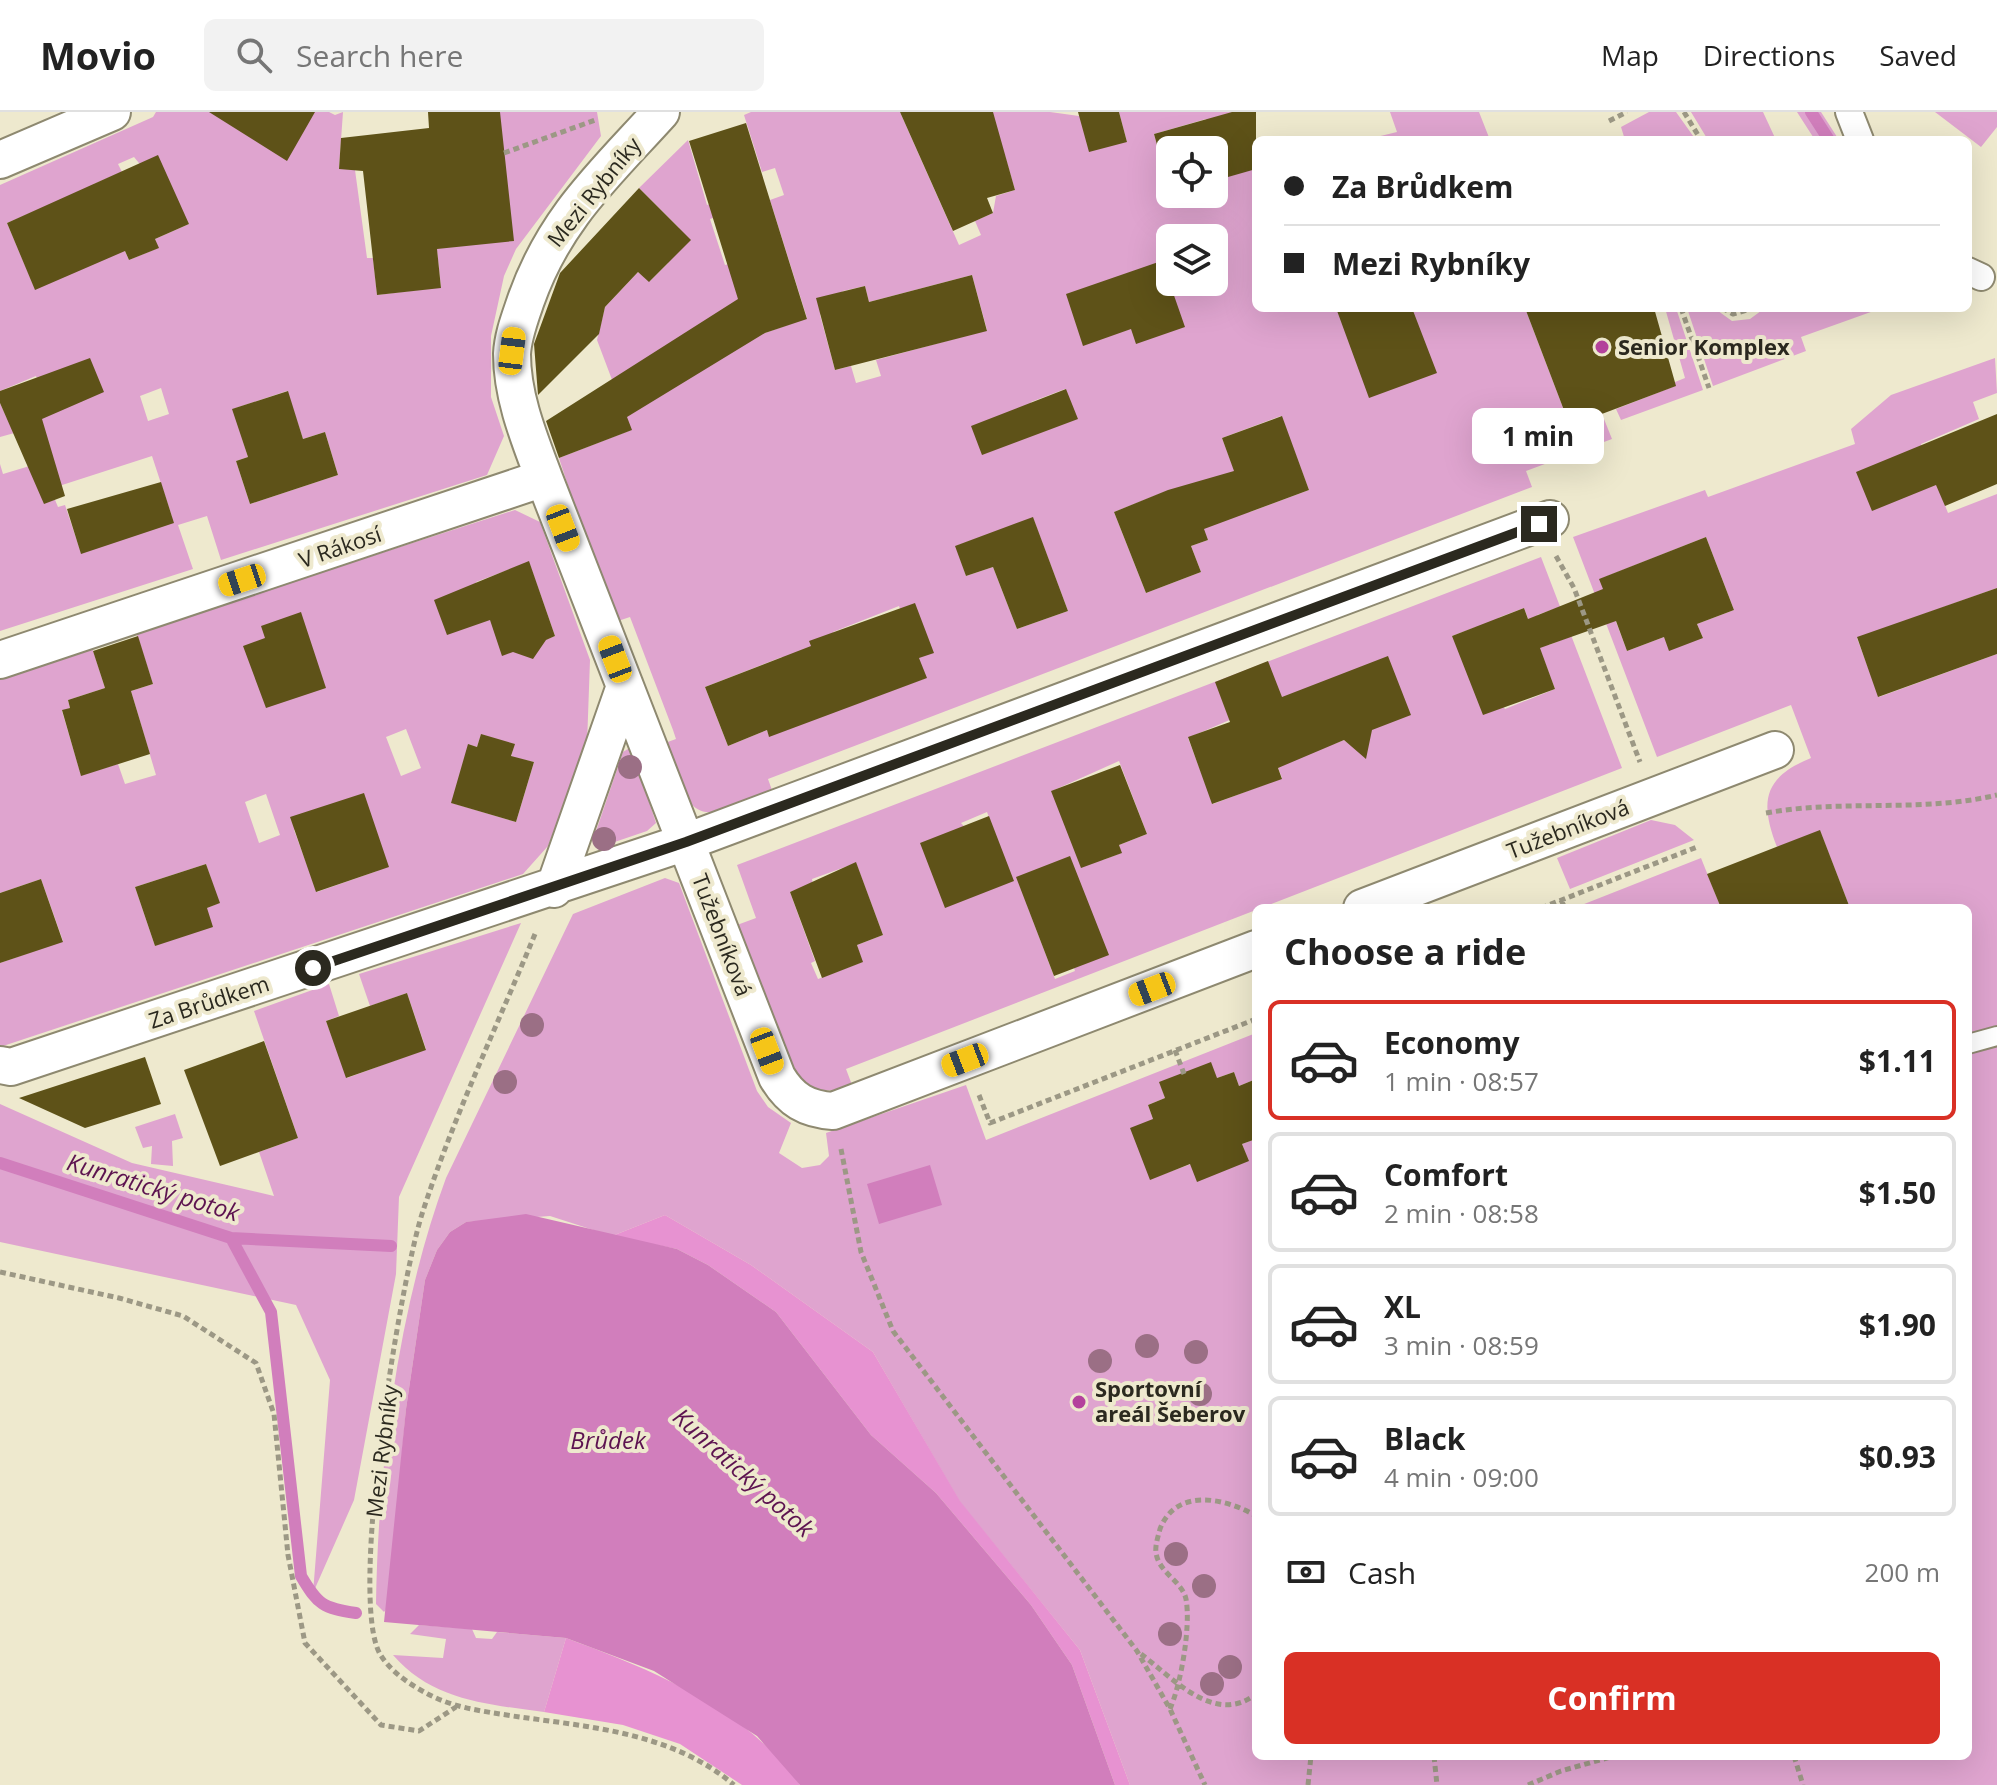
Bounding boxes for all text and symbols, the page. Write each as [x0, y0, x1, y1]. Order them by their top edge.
search box [204, 19, 764, 91]
text: Movio [40, 29, 156, 81]
icon: search [232, 33, 276, 77]
text: Search here [296, 35, 463, 76]
text: Map [1601, 36, 1659, 74]
text: Directions [1703, 36, 1835, 74]
text: Saved [1879, 36, 1957, 74]
street label: Mezi Rybníky [540, 129, 647, 253]
map controls [1156, 136, 1228, 296]
button: locate [1156, 136, 1228, 208]
text: Za Brůdkem [1332, 166, 1514, 207]
button: layers [1156, 224, 1228, 296]
text: Mezi Rybníky [1332, 243, 1530, 284]
car [497, 326, 527, 376]
place label: Senior Komplex [1618, 331, 1790, 361]
marker: Senior Komplex [1593, 338, 1611, 356]
callout: 1 min [1473, 408, 1605, 464]
text: 1 min [1502, 418, 1574, 454]
car [543, 501, 583, 555]
route end [1521, 506, 1557, 542]
street label: V Rákosí [294, 518, 385, 574]
car [215, 561, 269, 599]
car [595, 632, 635, 686]
street label: Tužebníková [1502, 791, 1633, 865]
street label: Tužebníková [686, 869, 760, 1000]
text: Choose a ride [1284, 927, 1526, 976]
route start [295, 950, 331, 986]
street label: Za Brůdkem [145, 967, 273, 1035]
car [1125, 969, 1179, 1009]
text: Economy [1384, 1022, 1520, 1063]
car [747, 1024, 787, 1078]
icon: car [1288, 1024, 1360, 1096]
car [938, 1040, 992, 1080]
text: $1.11 [1859, 1040, 1936, 1081]
text: 1 min · 08:57 [1384, 1063, 1539, 1099]
water label: Kunratický potok [63, 1145, 245, 1229]
text: Comfort [1384, 1154, 1508, 1195]
icon: car [1288, 1156, 1360, 1228]
text: $1.50 [1859, 1172, 1936, 1213]
text: 2 min · 08:58 [1384, 1195, 1539, 1231]
text: XL [1384, 1286, 1421, 1327]
icon: car [1288, 1288, 1360, 1360]
text: $1.90 [1859, 1304, 1936, 1345]
text: 3 min · 08:59 [1384, 1327, 1539, 1363]
place label: Sportovní areál Šeberov [1095, 1373, 1246, 1428]
street label: Mezi Rybníky [358, 1382, 404, 1519]
marker: Sportovní areál Šeberov [1070, 1393, 1088, 1411]
water label: Kunratický potok [667, 1400, 822, 1545]
text: Black [1384, 1418, 1465, 1459]
icon: car [1288, 1420, 1360, 1492]
water label: Brůdek [570, 1423, 647, 1456]
text: $0.93 [1859, 1436, 1936, 1477]
text: 4 min · 09:00 [1384, 1459, 1539, 1495]
icon: cash [1284, 1550, 1328, 1594]
text: Cash [1348, 1552, 1416, 1593]
text: 200 m [1865, 1554, 1940, 1590]
button: Confirm [1284, 1652, 1940, 1744]

